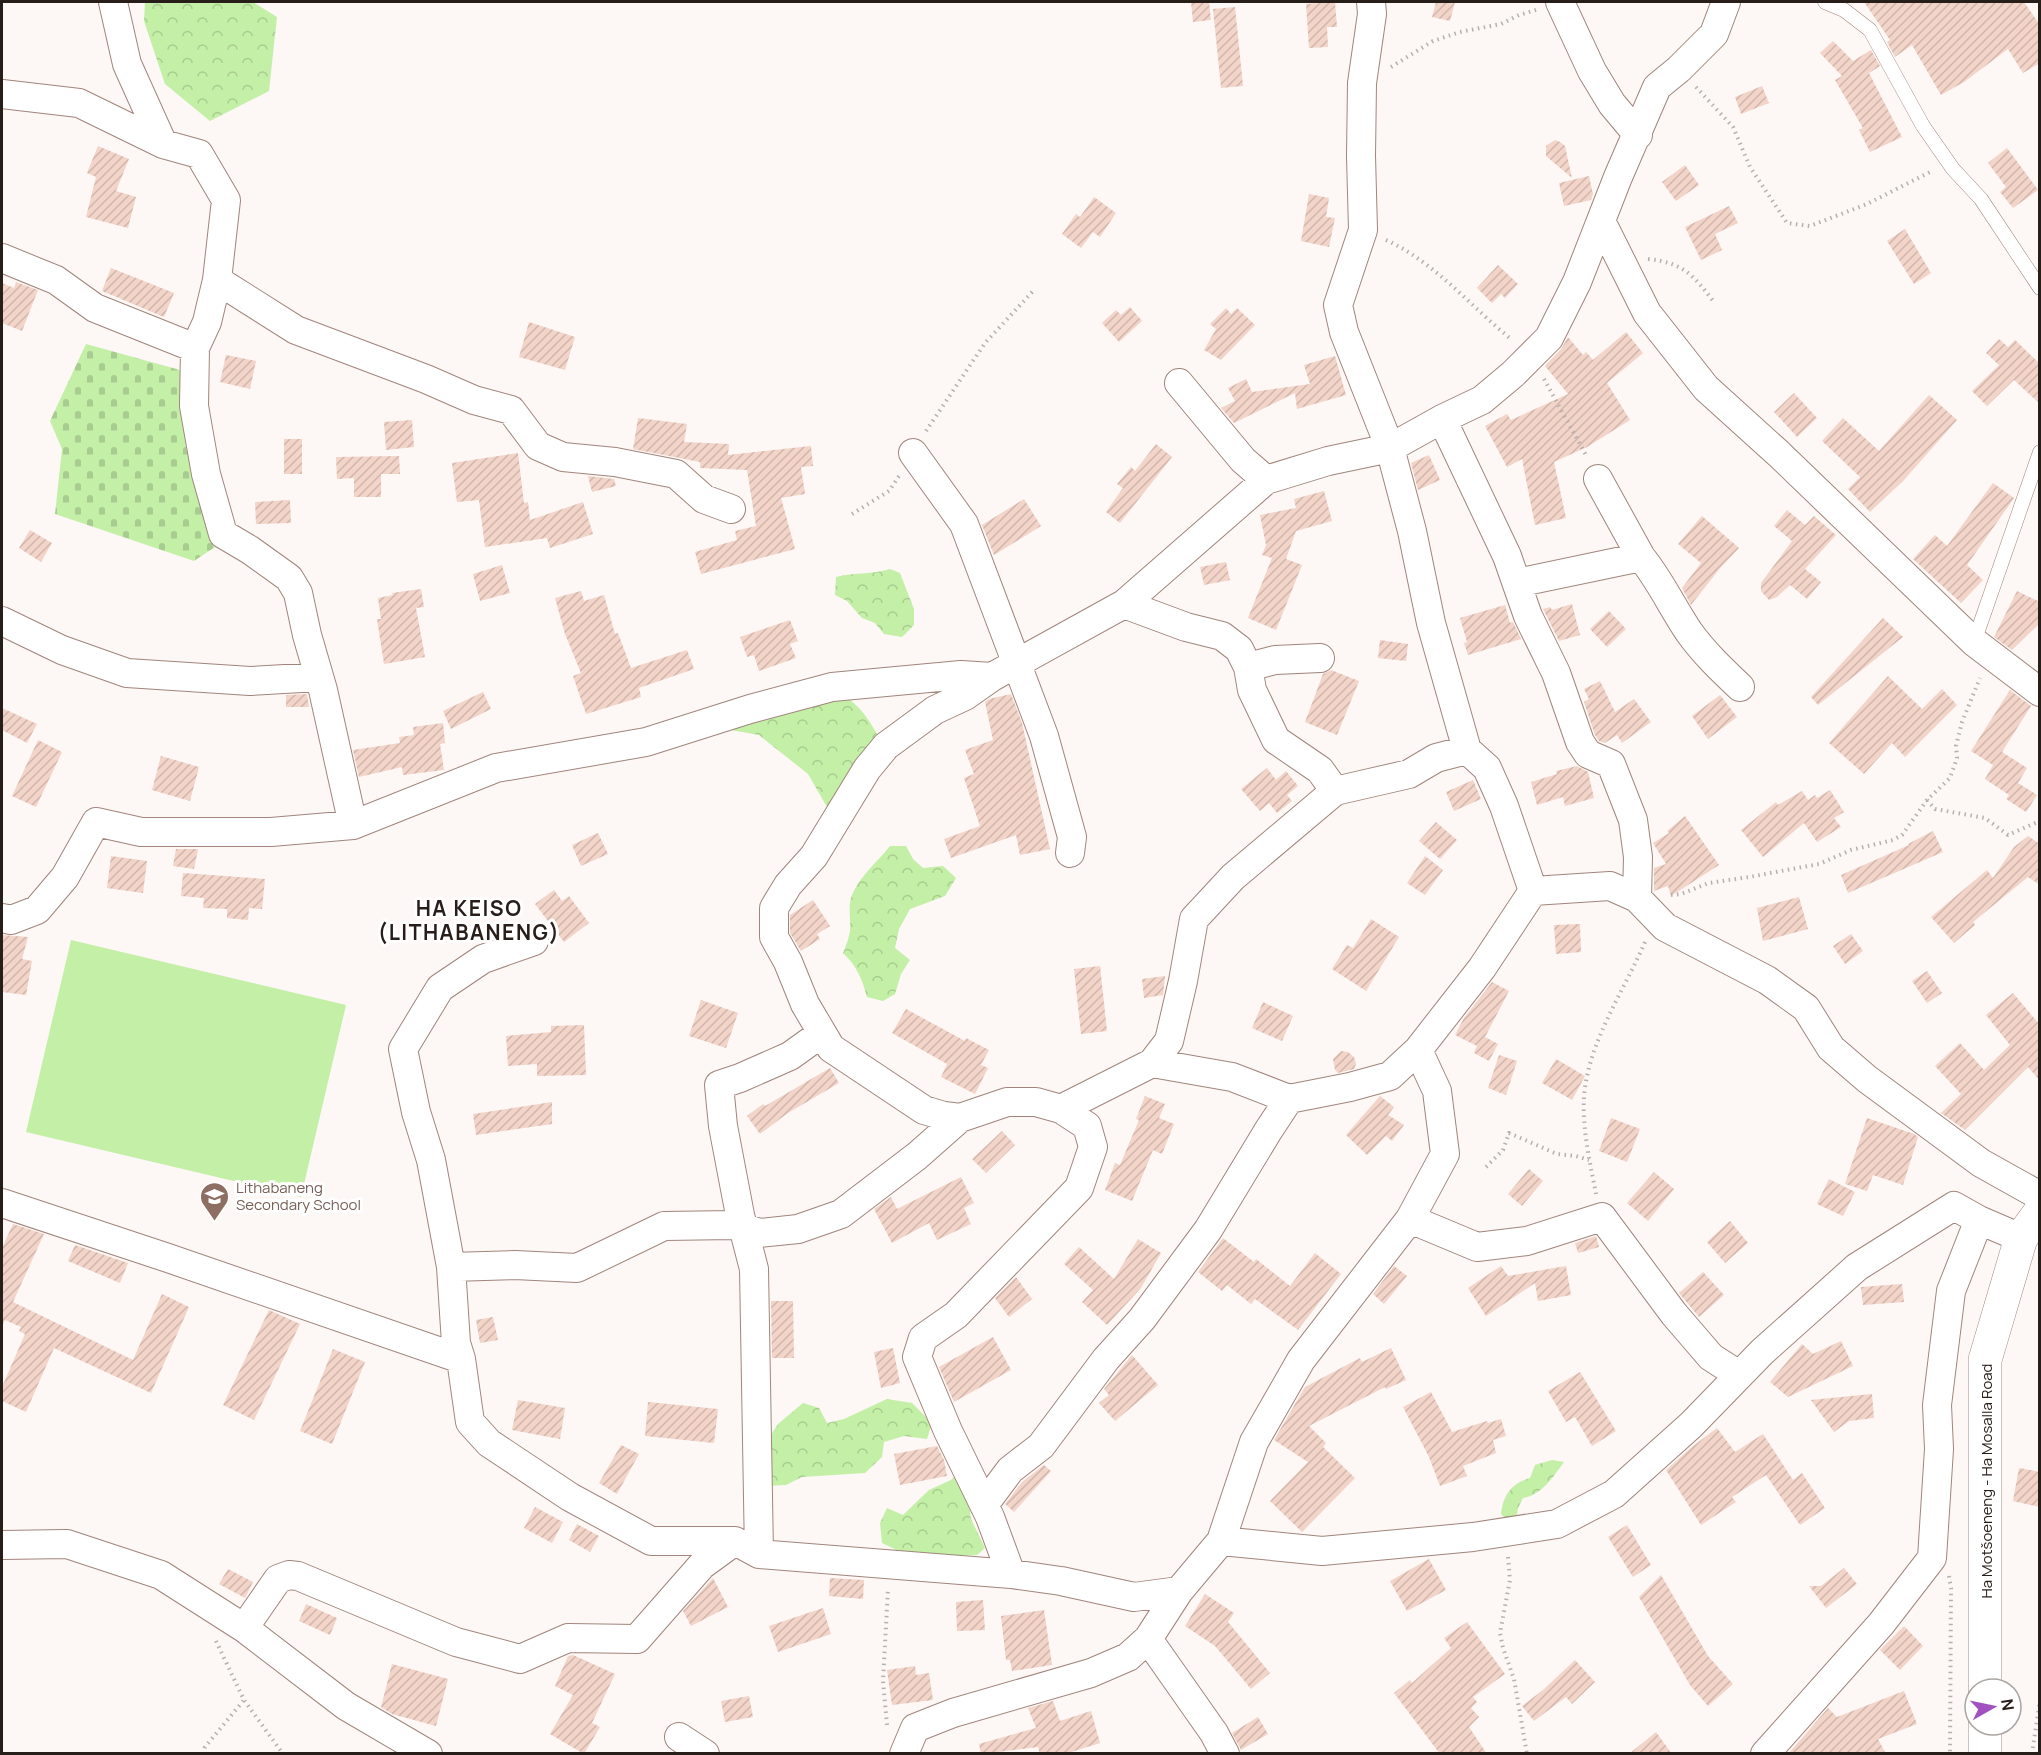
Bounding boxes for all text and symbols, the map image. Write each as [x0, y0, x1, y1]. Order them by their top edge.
district label: HA KEISO (LITHABANENG) [378, 894, 560, 946]
place label: Lithabaneng Secondary School [236, 1177, 361, 1215]
school or university icon: Lithabaneng Secondary School [199, 1180, 231, 1222]
street label: Ha Motšoeneng - Ha Mosalla Road [1976, 1364, 1997, 1598]
north arrow [1963, 1677, 2023, 1737]
text: N [1996, 1697, 2020, 1712]

